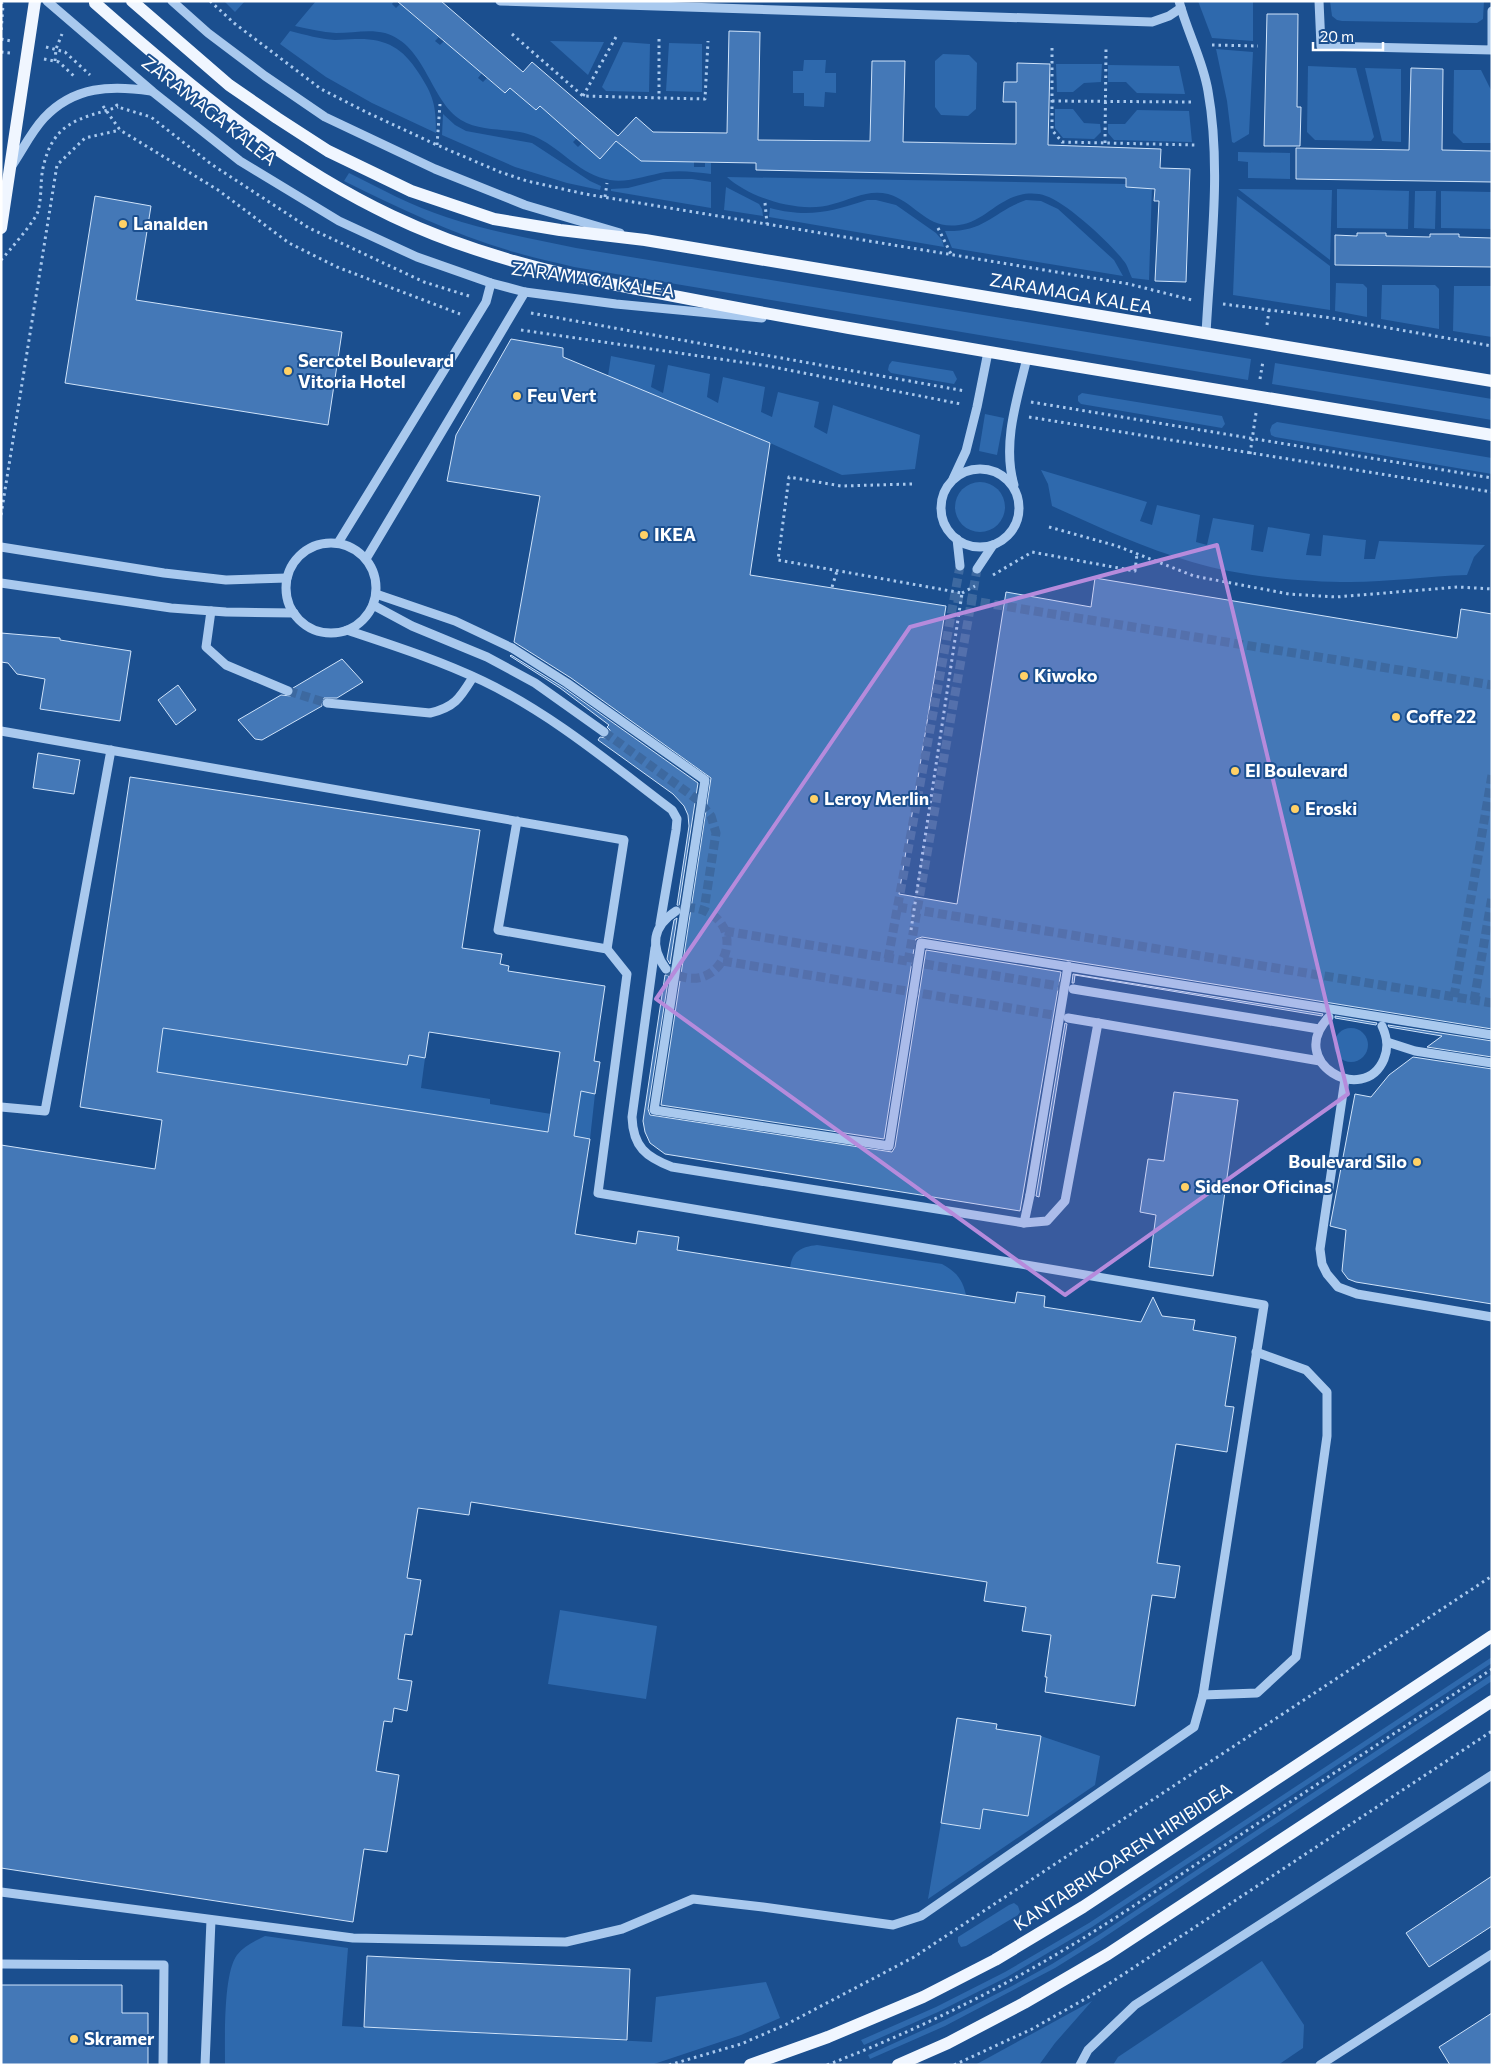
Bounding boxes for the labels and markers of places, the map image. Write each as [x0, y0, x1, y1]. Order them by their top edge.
place label: Lanalden [133, 212, 208, 234]
marker: Lanalden [117, 218, 129, 230]
place label: Sercotel Boulevard Vitoria Hotel [298, 349, 454, 392]
marker: Sercotel Boulevard Vitoria Hotel [282, 365, 294, 377]
place label: Feu Vert [527, 384, 597, 406]
marker: Feu Vert [511, 390, 523, 402]
place label: IKEA [654, 523, 696, 545]
marker: IKEA [638, 529, 650, 541]
place label: Kiwoko [1034, 664, 1098, 686]
marker: Kiwoko [1018, 670, 1030, 682]
place label: Coffe 22 [1406, 705, 1476, 727]
marker: Coffe 22 [1390, 711, 1402, 723]
place label: El Boulevard [1245, 759, 1348, 781]
marker: El Boulevard [1229, 765, 1241, 777]
place label: Leroy Merlin [824, 787, 929, 809]
marker: Leroy Merlin [808, 793, 820, 805]
place label: Eroski [1305, 797, 1357, 819]
marker: Eroski [1289, 803, 1301, 815]
place label: Boulevard Silo [1288, 1150, 1407, 1172]
marker: Boulevard Silo [1411, 1156, 1423, 1168]
place label: Sidenor Oficinas [1195, 1175, 1332, 1197]
marker: Sidenor Oficinas [1179, 1181, 1191, 1193]
place label: Skramer [84, 2027, 155, 2049]
marker: Skramer [68, 2033, 80, 2045]

